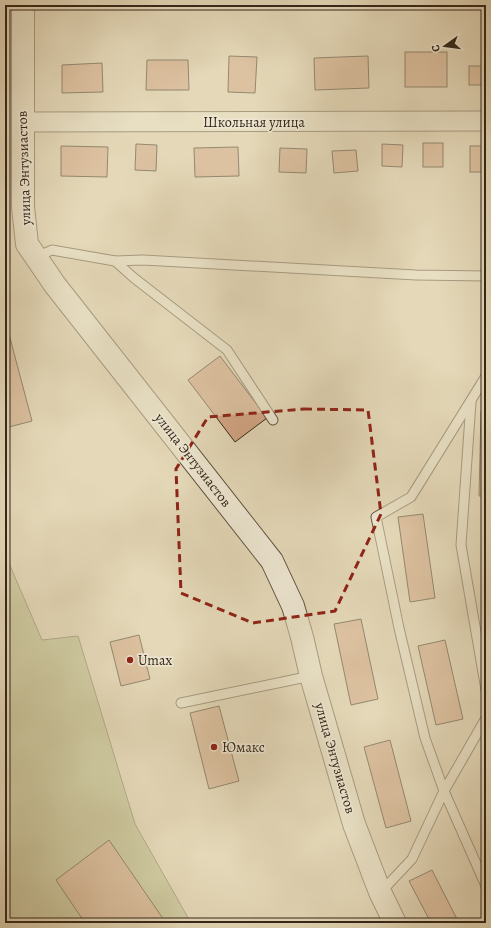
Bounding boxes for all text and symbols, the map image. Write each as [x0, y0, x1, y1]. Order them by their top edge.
north arrow [425, 26, 465, 66]
text: С [428, 43, 444, 53]
street label: улица Энтузиастов [12, 110, 36, 227]
street label: Школьная улица [203, 113, 305, 132]
street label: улица Энтузиастов [150, 408, 236, 511]
place label: Umax [138, 651, 172, 670]
marker: Umax [125, 655, 135, 665]
street label: улица Энтузиастов [310, 699, 360, 816]
place label: Юмакс [222, 738, 265, 757]
marker: Юмакс [209, 742, 219, 752]

